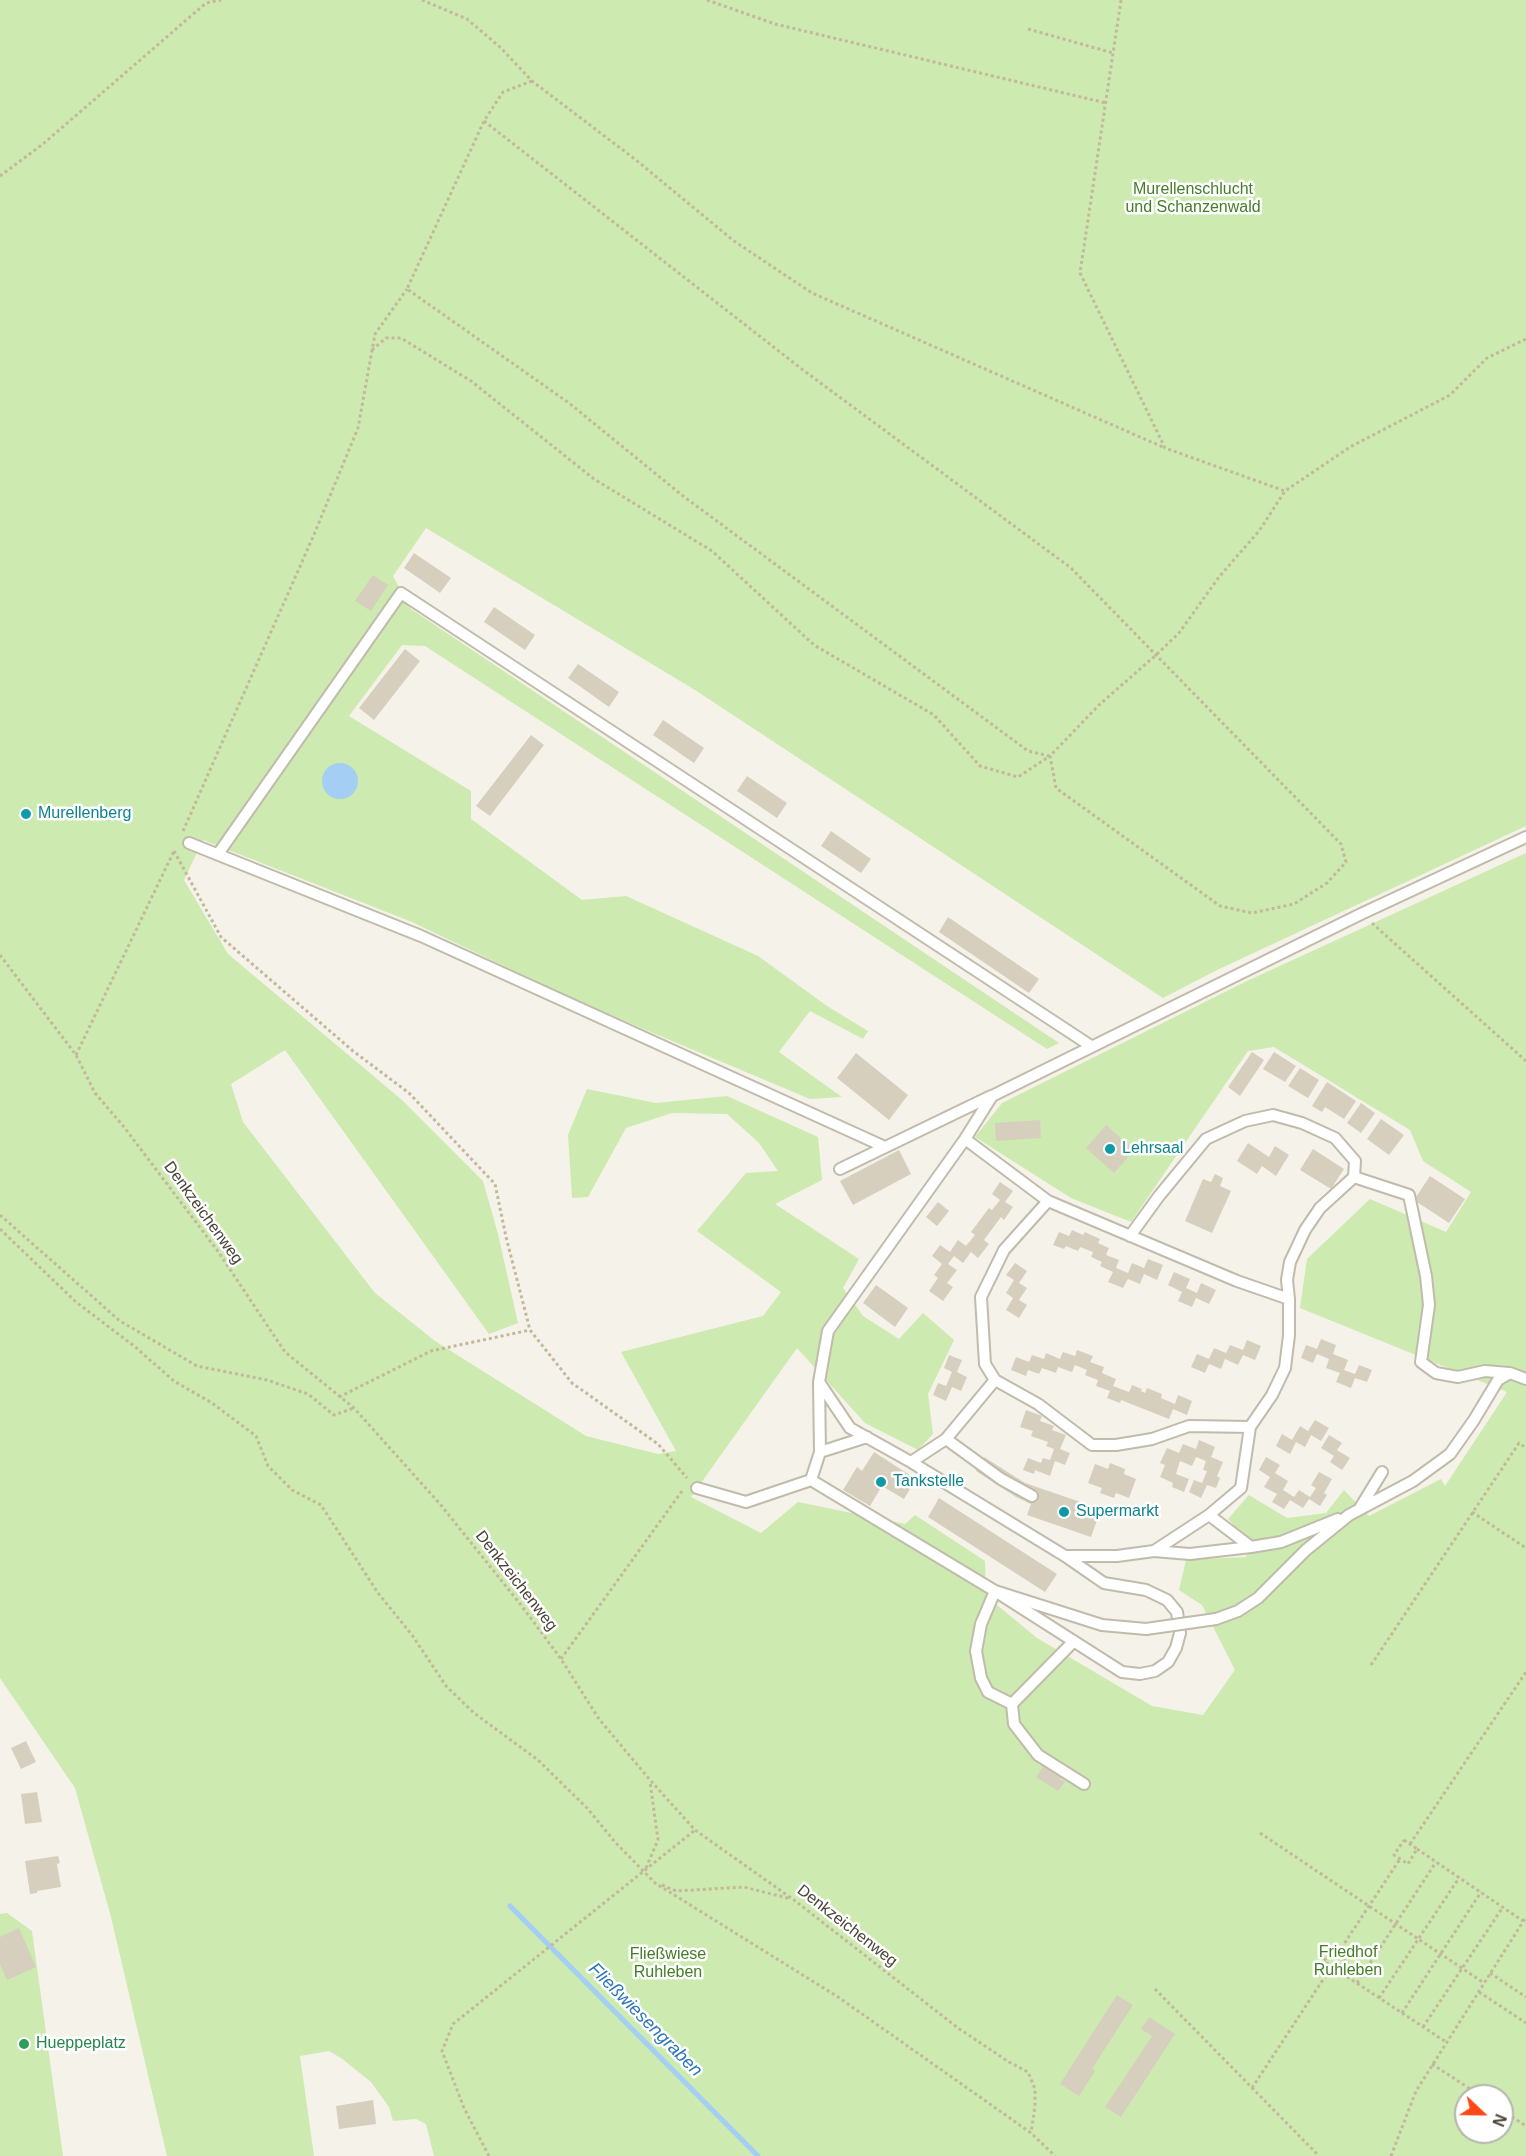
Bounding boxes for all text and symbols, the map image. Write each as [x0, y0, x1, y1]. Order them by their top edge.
park label: Murellenschlucht und Schanzenwald [1125, 180, 1261, 218]
place label: Murellenberg [38, 804, 131, 824]
marker: Murellenberg [19, 807, 33, 821]
place label: Lehrsaal [1122, 1139, 1183, 1159]
marker: Lehrsaal [1103, 1142, 1117, 1156]
street label: Denkzeichenweg [159, 1158, 247, 1268]
place label: Tankstelle [893, 1472, 964, 1492]
marker: Tankstelle [874, 1475, 888, 1489]
place label: Supermarkt [1076, 1502, 1159, 1522]
marker: Supermarkt [1057, 1505, 1071, 1519]
street label: Denkzeichenweg [471, 1527, 561, 1635]
street label: Denkzeichenweg [793, 1881, 901, 1971]
park label: Friedhof Ruhleben [1314, 1943, 1382, 1981]
park label: Fließwiese Ruhleben [630, 1945, 706, 1983]
water label: Fließwiesengraben [584, 1959, 706, 2081]
place label: Hueppeplatz [36, 2034, 126, 2054]
marker: Hueppeplatz [17, 2037, 31, 2051]
north arrow [1454, 2084, 1514, 2144]
text: N [1489, 2112, 1509, 2129]

